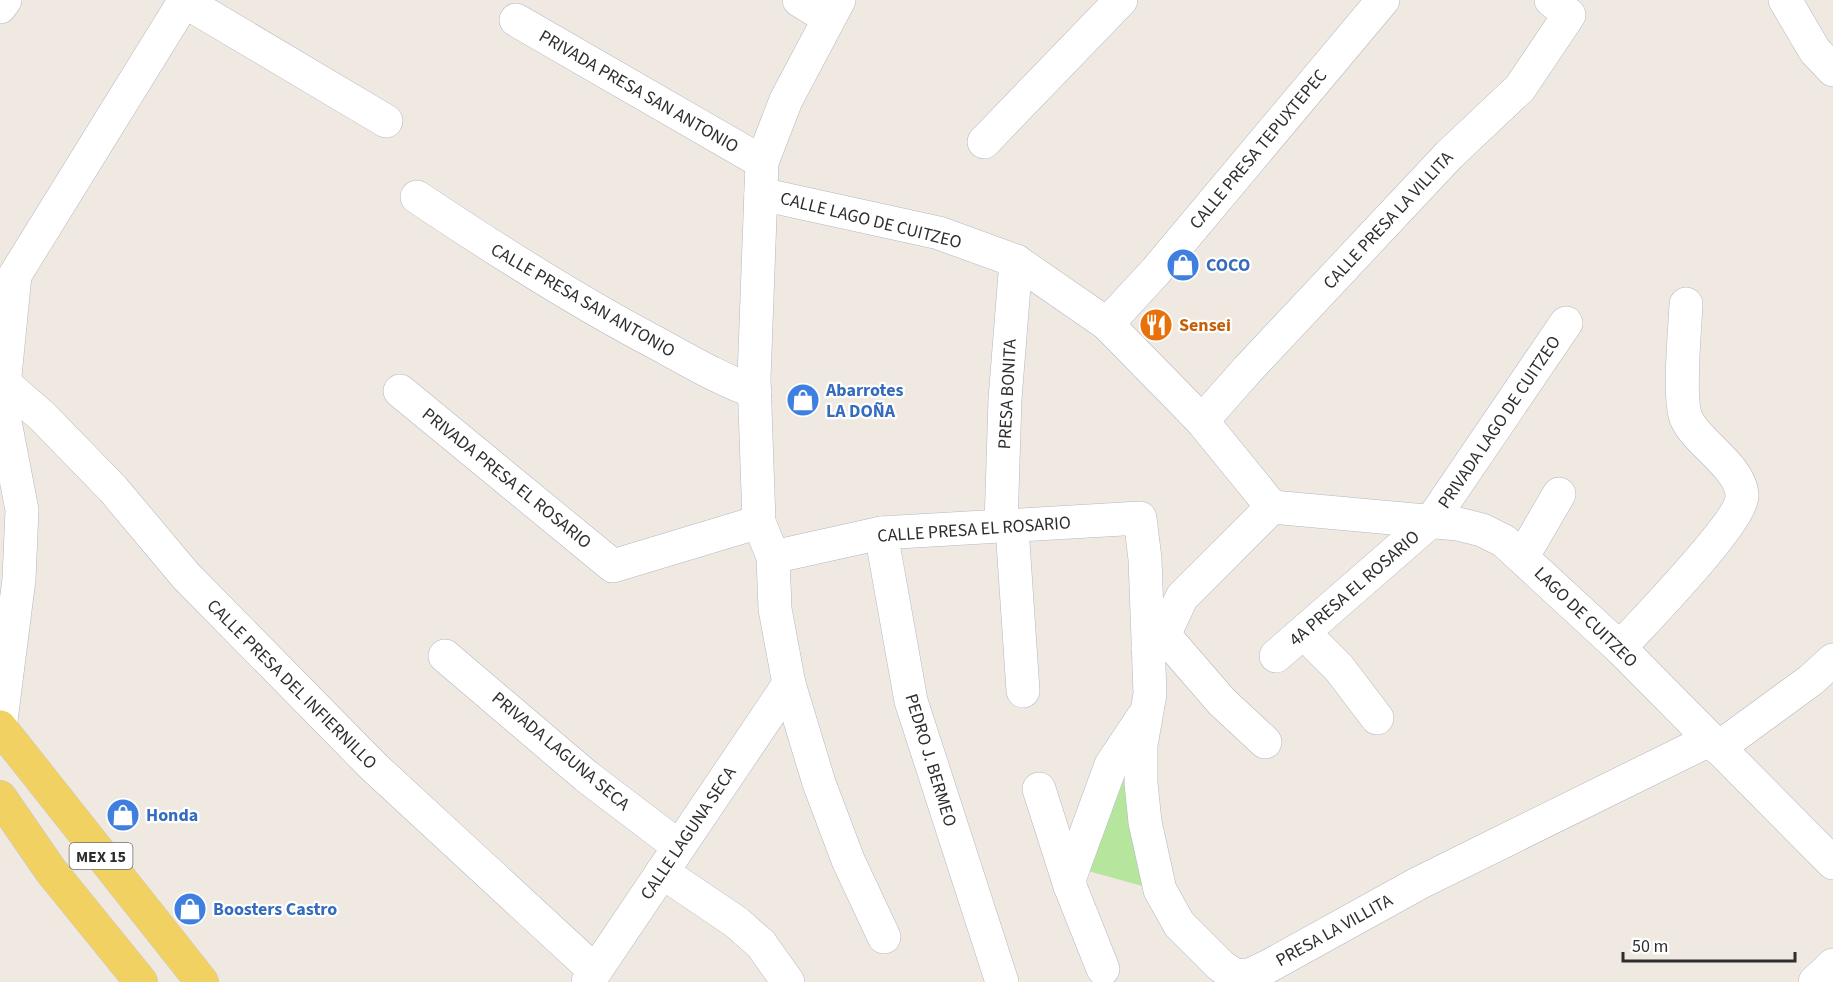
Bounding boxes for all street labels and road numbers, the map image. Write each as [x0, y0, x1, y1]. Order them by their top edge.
street label: PRIVADA PRESA SAN ANTONIO [534, 24, 743, 159]
street label: CALLE PRESA TEPUXTEPEC [1184, 64, 1333, 235]
street label: CALLE PRESA LA VILLITA [1318, 146, 1459, 295]
street label: CALLE LAGO DE CUITZEO [778, 186, 964, 255]
street label: CALLE PRESA SAN ANTONIO [486, 237, 680, 364]
street label: PRIVADA LAGO DE CUITZEO [1432, 331, 1567, 514]
street label: PRESA BONITA [992, 338, 1023, 450]
street label: PRIVADA PRESA EL ROSARIO [417, 402, 597, 555]
street label: CALLE PRESA EL ROSARIO [876, 510, 1072, 549]
street label: 4A PRESA EL ROSARIO [1284, 525, 1425, 652]
street label: LAGO DE CUITZEO [1528, 561, 1643, 673]
street label: CALLE PRESA DEL INFIERNILLO [201, 594, 382, 775]
street label: PRIVADA LAGUNA SECA [486, 686, 635, 817]
street label: PEDRO J. BERMEO [898, 691, 963, 830]
street label: CALLE LAGUNA SECA [634, 761, 742, 905]
road number: MEX 15 [70, 843, 132, 869]
street label: PRESA LA VILLITA [1271, 888, 1397, 973]

